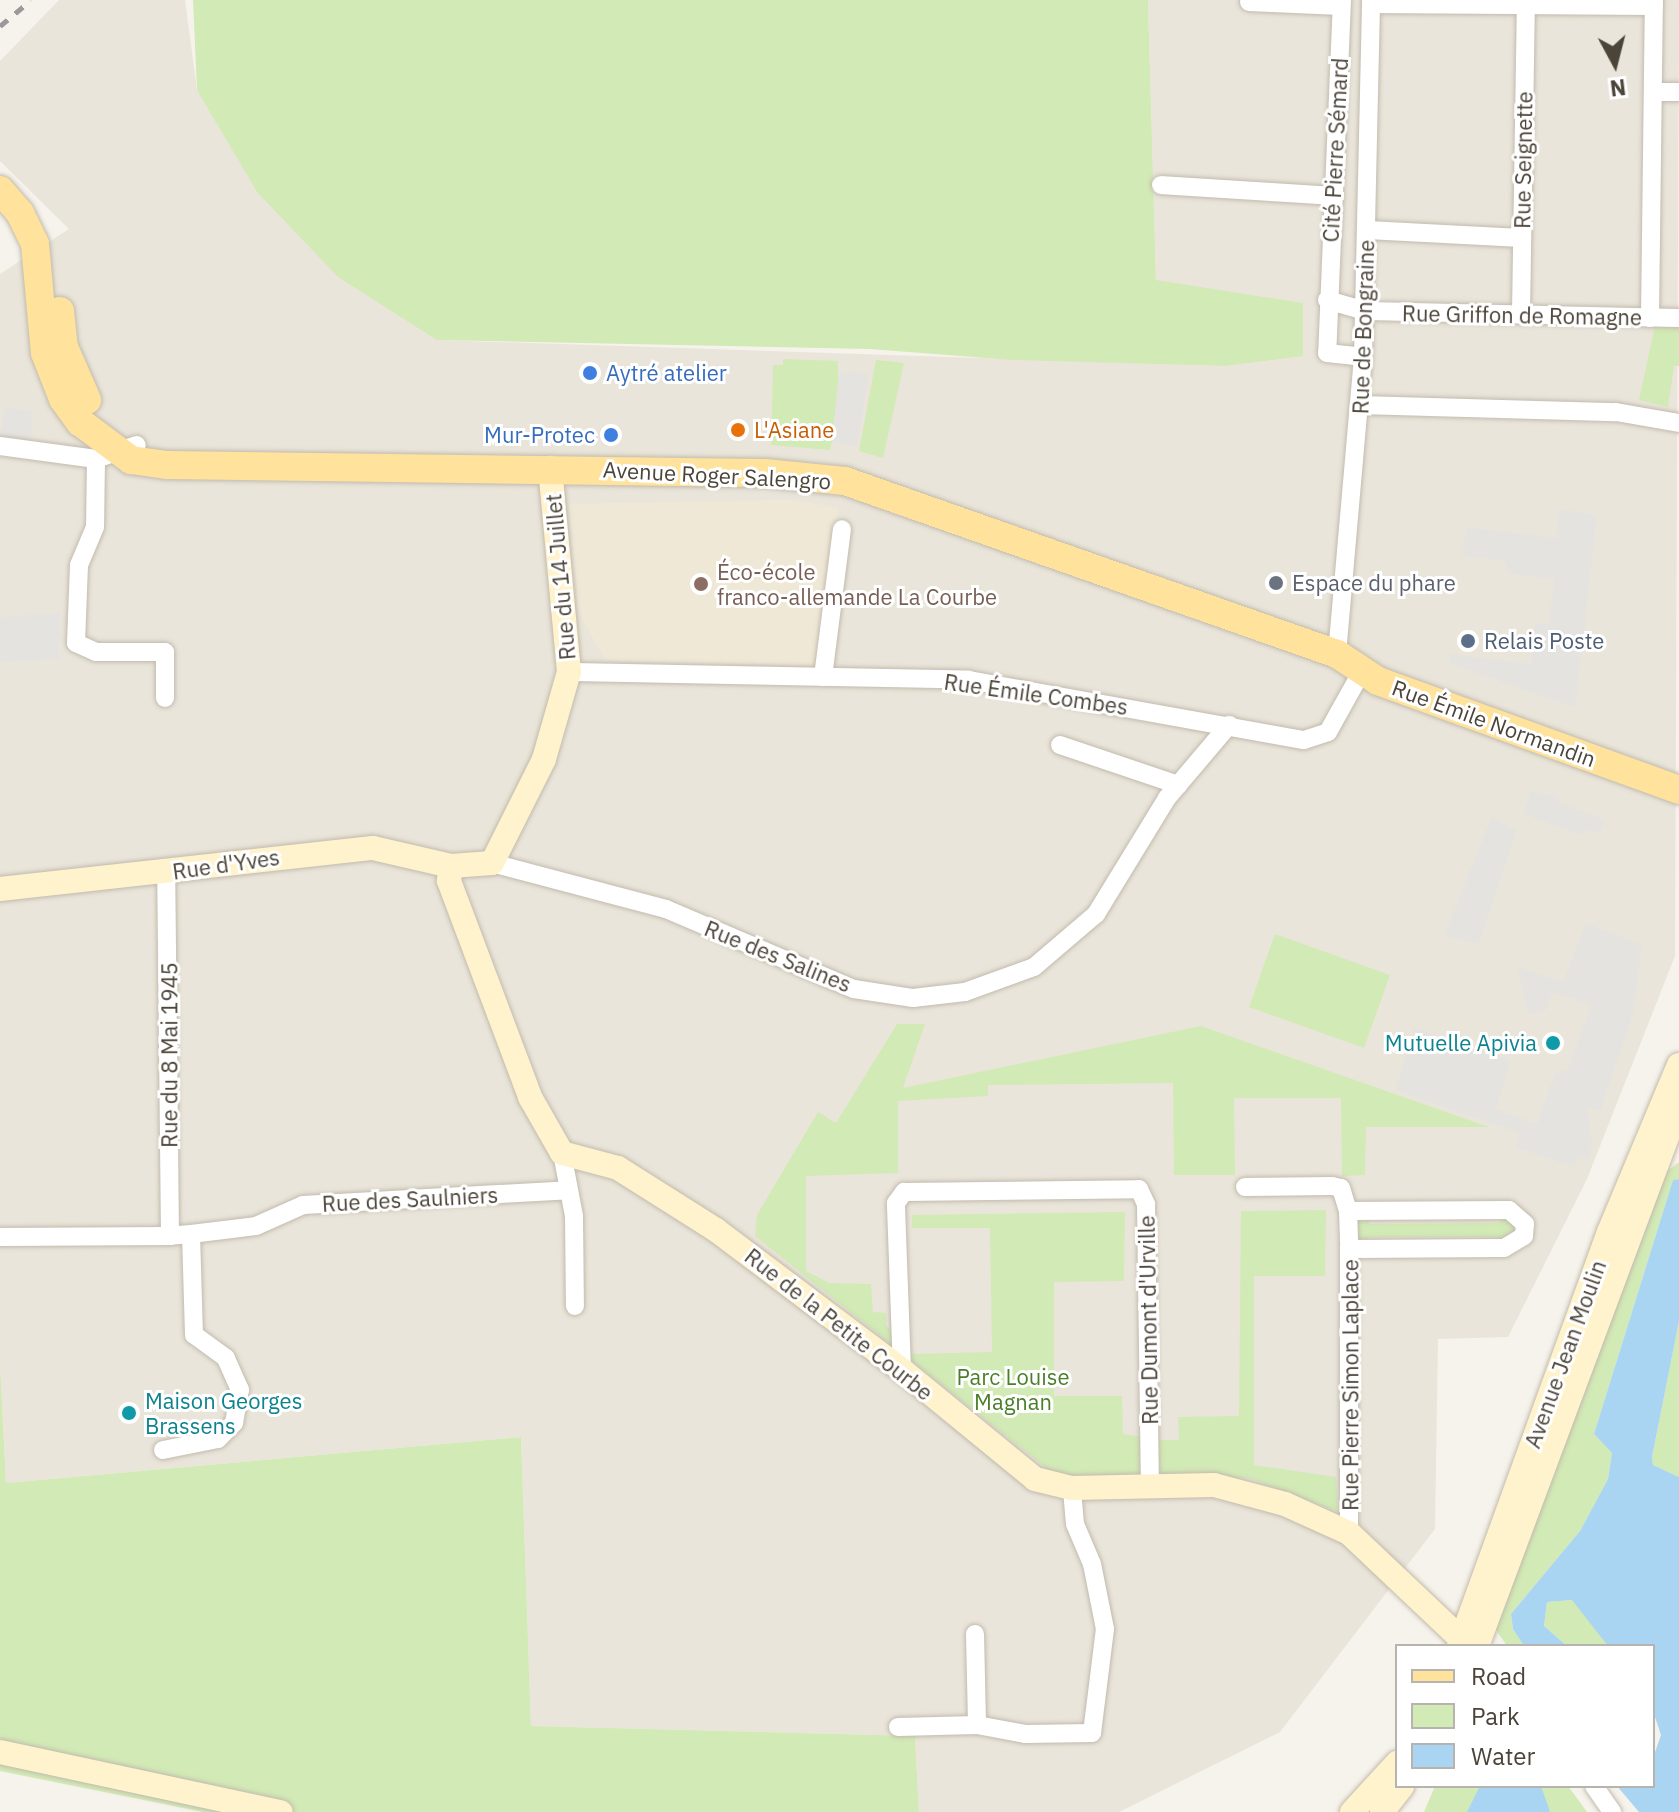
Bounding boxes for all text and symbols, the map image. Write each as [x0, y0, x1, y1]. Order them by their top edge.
north arrow [1575, 24, 1655, 104]
street label: Cité Pierre Sémard [1317, 57, 1353, 243]
text: N [1608, 73, 1628, 104]
street label: Rue Seignette [1509, 91, 1537, 229]
street label: Rue de Bongraine [1347, 239, 1379, 415]
street label: Rue Griffon de Romagne [1402, 300, 1642, 330]
place label: Aytré atelier [606, 360, 727, 386]
marker: Aytré atelier [581, 364, 599, 382]
place label: L'Asiane [754, 417, 834, 443]
marker: L'Asiane [729, 421, 747, 439]
place label: Mur-Protec [484, 422, 595, 448]
marker: Mur-Protec [602, 426, 620, 444]
street label: Avenue Roger Salengro [602, 456, 832, 494]
street label: Rue du 14 Juillet [540, 493, 580, 661]
place label: Éco-école franco-allemande La Courbe [717, 558, 997, 610]
place label: Espace du phare [1292, 570, 1456, 596]
marker: Espace du phare [1267, 574, 1285, 592]
marker: Éco-école franco-allemande La Courbe [692, 575, 710, 593]
place label: Relais Poste [1484, 628, 1604, 654]
marker: Relais Poste [1459, 632, 1477, 650]
street label: Rue Émile Combes [942, 668, 1130, 720]
street label: Rue Émile Normandin [1389, 674, 1599, 772]
street label: Rue d'Yves [171, 843, 281, 885]
street label: Rue des Salines [701, 915, 855, 997]
street label: Rue du 8 Mai 1945 [156, 962, 182, 1148]
place label: Mutuelle Apivia [1385, 1030, 1537, 1056]
marker: Mutuelle Apivia [1544, 1034, 1562, 1052]
street label: Rue des Saulniers [321, 1181, 499, 1217]
street label: Rue Dumont d'Urville [1133, 1215, 1163, 1425]
street label: Rue de la Petite Courbe [740, 1242, 938, 1406]
street label: Avenue Jean Moulin [1519, 1256, 1611, 1452]
street label: Rue Pierre Simon Laplace [1337, 1259, 1363, 1511]
park label: Parc Louise Magnan [957, 1363, 1069, 1414]
place label: Maison Georges Brassens [145, 1387, 302, 1438]
marker: Maison Georges Brassens [120, 1404, 138, 1422]
legend [1395, 1644, 1655, 1788]
text: Road [1471, 1660, 1526, 1692]
text: Park [1471, 1700, 1520, 1732]
text: Water [1471, 1740, 1535, 1772]

